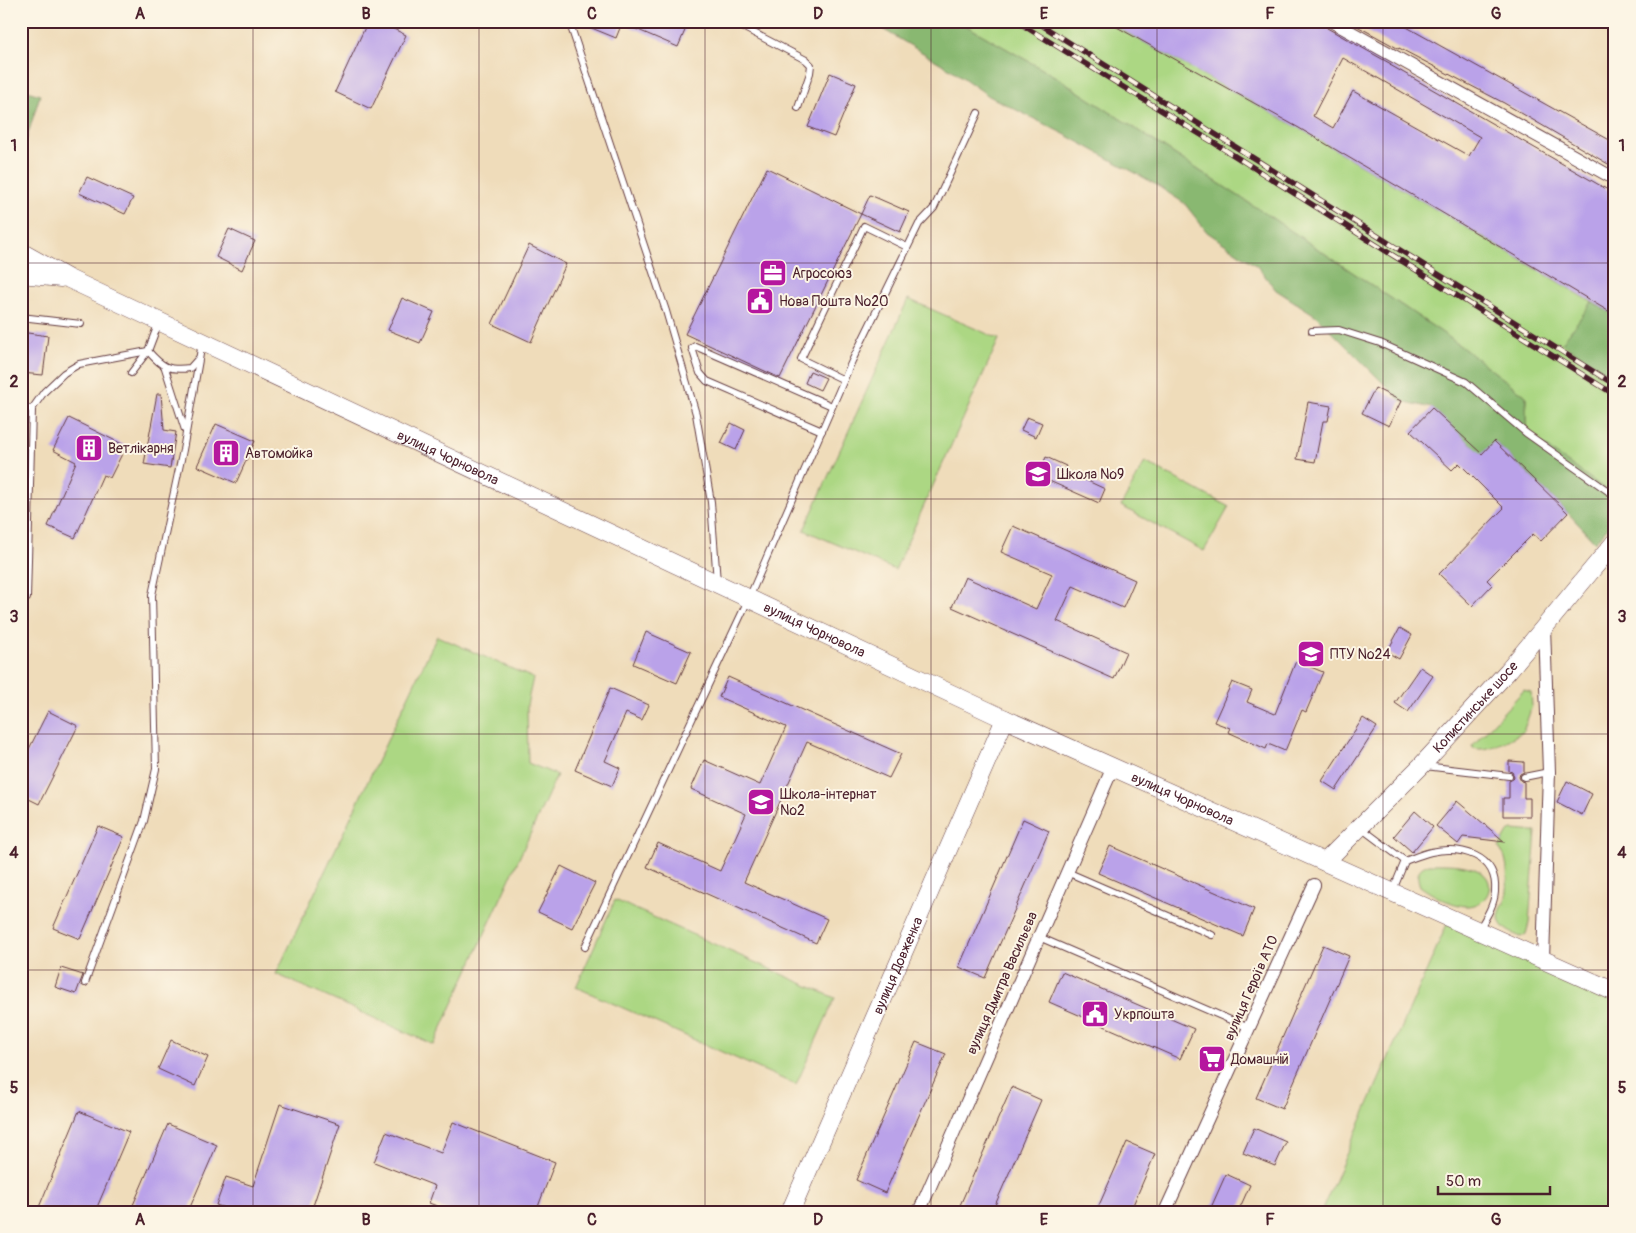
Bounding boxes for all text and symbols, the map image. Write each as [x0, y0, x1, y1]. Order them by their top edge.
text: A [135, 4, 146, 24]
text: B [361, 4, 371, 24]
text: C [587, 4, 597, 24]
text: D [813, 4, 823, 24]
text: E [1040, 4, 1049, 24]
text: F [1265, 4, 1275, 24]
text: G [1491, 4, 1502, 24]
text: 1 [11, 136, 17, 156]
text: 1 [1619, 136, 1625, 156]
office icon: Агросоюз [758, 258, 788, 288]
place label: Агросоюз [792, 265, 852, 282]
public building icon: Нова Пошта №20 [745, 286, 775, 316]
place label: Нова Пошта №20 [779, 293, 889, 310]
text: 2 [10, 372, 19, 392]
text: 2 [1618, 372, 1627, 392]
street label: вулиця Чорновола [395, 426, 502, 488]
building icon: Ветлікарня [74, 433, 104, 463]
building icon: Автомойка [211, 438, 241, 468]
place label: Ветлікарня [108, 440, 174, 457]
place label: Автомойка [245, 445, 313, 462]
school or university icon: Школа №9 [1023, 459, 1053, 489]
place label: Школа №9 [1057, 466, 1124, 483]
street label: вулиця Чорновола [761, 598, 868, 661]
text: 3 [10, 607, 19, 627]
text: 3 [1618, 607, 1627, 627]
school or university icon: ПТУ №24 [1296, 639, 1326, 669]
place label: ПТУ №24 [1330, 646, 1391, 663]
street label: Копистинське шосе [1429, 657, 1521, 756]
street label: вулиця Чорновола [1129, 768, 1236, 829]
place label: Школа-інтернат №2 [780, 786, 877, 819]
school or university icon: Школа-інтернат №2 [746, 787, 776, 817]
text: 4 [9, 843, 19, 863]
text: 4 [1617, 843, 1627, 863]
street label: вулиця Дмитра Васильєва [963, 909, 1041, 1057]
street label: вулиця Довженка [869, 914, 926, 1017]
street label: вулиця Героїв АТО [1220, 933, 1282, 1043]
public building icon: Укрпошта [1080, 999, 1110, 1029]
place label: Укрпошта [1114, 1006, 1174, 1023]
supermarket icon: Домашній [1197, 1044, 1227, 1074]
place label: Домашній [1230, 1051, 1289, 1068]
text: 5 [10, 1078, 19, 1098]
text: 5 [1618, 1078, 1627, 1098]
scale bar [1438, 1163, 1551, 1195]
text: 50 m [1446, 1172, 1481, 1191]
text: A [135, 1210, 146, 1230]
text: B [361, 1210, 371, 1230]
text: C [587, 1210, 597, 1230]
text: D [813, 1210, 823, 1230]
text: E [1040, 1210, 1049, 1230]
text: F [1265, 1210, 1275, 1230]
text: G [1491, 1210, 1502, 1230]

